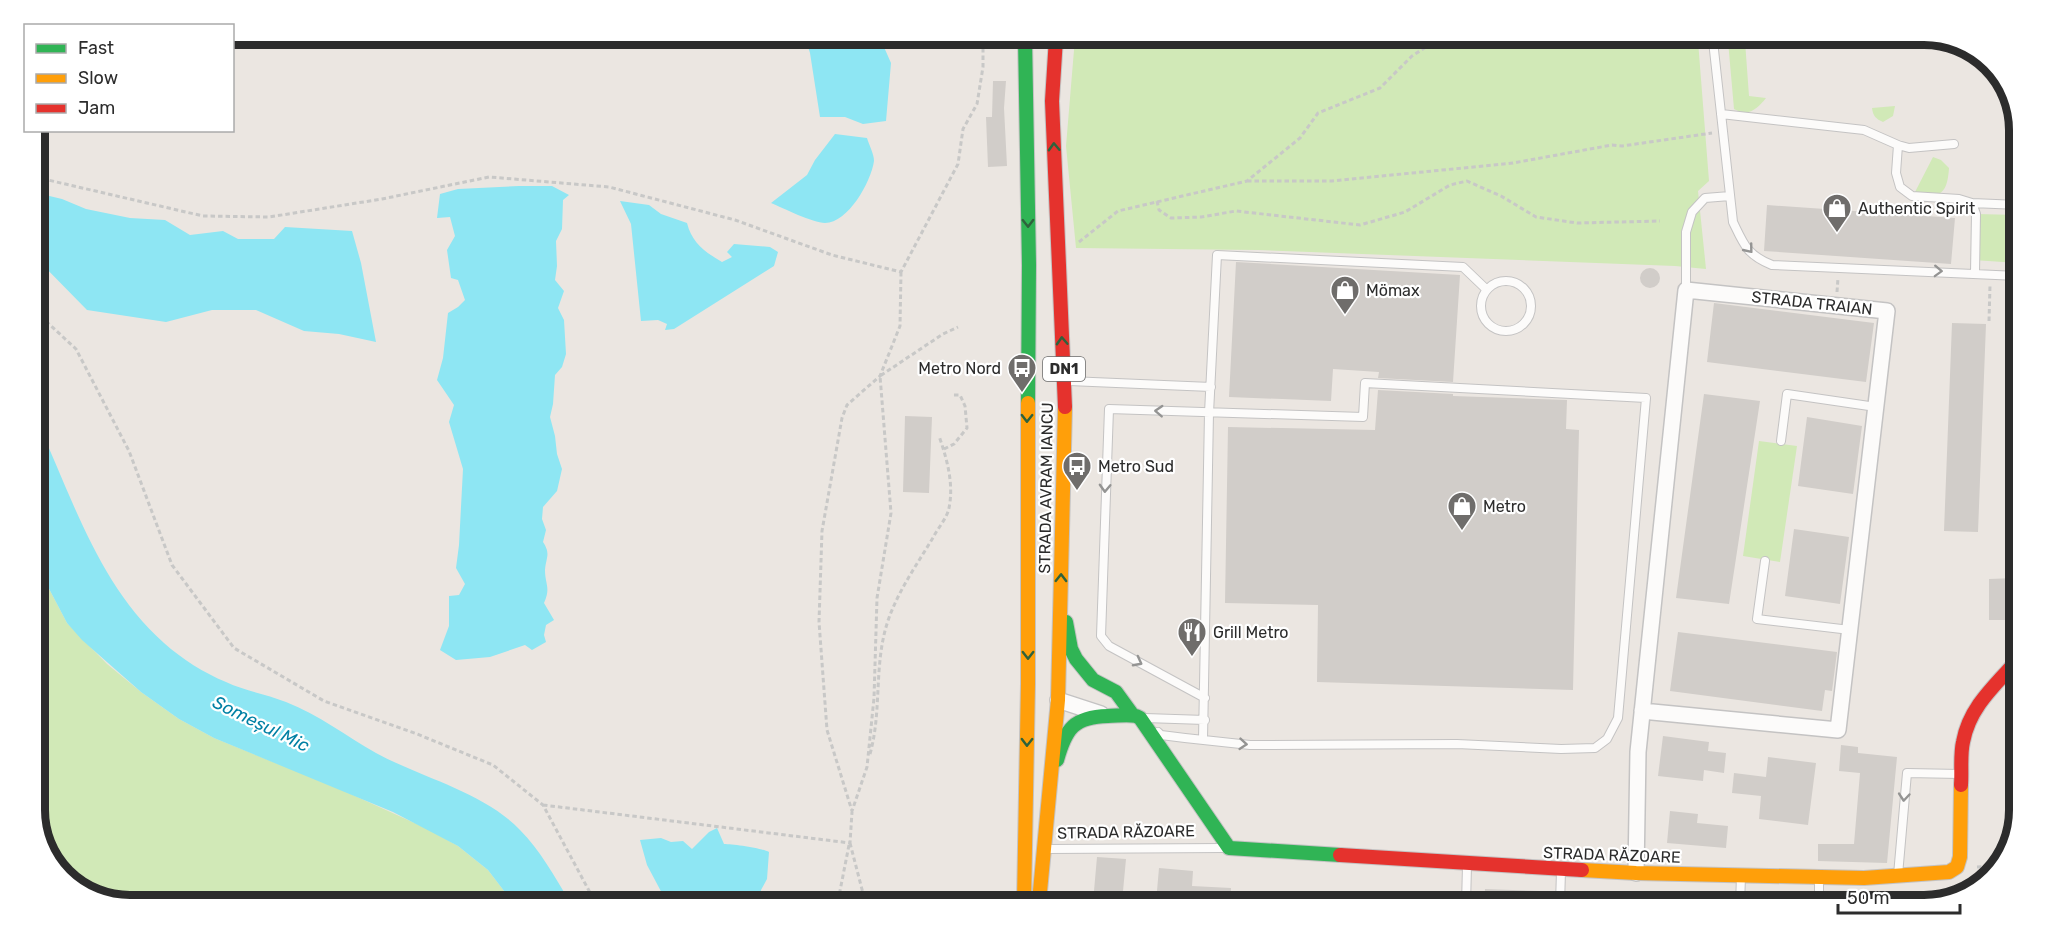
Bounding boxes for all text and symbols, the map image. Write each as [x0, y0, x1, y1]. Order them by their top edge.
legend [24, 24, 234, 132]
text: Fast [78, 37, 114, 59]
text: Slow [78, 67, 118, 89]
text: Jam [78, 97, 115, 119]
one-way arrow [1047, 142, 1060, 151]
shop icon: Authentic Spirit [1821, 192, 1853, 234]
place label: Authentic Spirit [1858, 199, 1975, 218]
one-way arrow [1022, 218, 1034, 227]
one-way arrow [1741, 242, 1752, 253]
one-way arrow [1933, 265, 1942, 278]
shop icon: Mömax [1329, 274, 1361, 316]
place label: Mömax [1366, 281, 1420, 300]
street label: STRADA TRAIAN [1751, 287, 1873, 319]
one-way arrow [1056, 337, 1069, 346]
bus stop icon: Metro Nord [1006, 352, 1038, 394]
road number: DN1 [1043, 357, 1085, 381]
place label: Metro Nord [918, 359, 1001, 378]
street label: STRADA AVRAM IANCU [1035, 402, 1057, 574]
one-way arrow [1155, 404, 1164, 417]
one-way arrow [1021, 413, 1034, 422]
bus stop icon: Metro Sud [1061, 450, 1093, 492]
place label: Metro Sud [1098, 457, 1174, 476]
one-way arrow [1099, 483, 1112, 492]
shop icon: Metro [1446, 490, 1478, 532]
place label: Metro [1483, 497, 1526, 516]
one-way arrow [1055, 574, 1068, 583]
restaurant icon: Grill Metro [1176, 616, 1208, 658]
place label: Grill Metro [1213, 623, 1289, 642]
one-way arrow [1022, 650, 1034, 659]
one-way arrow [1132, 655, 1143, 666]
water label: Someșul Mic [209, 691, 313, 757]
one-way arrow [1238, 737, 1247, 750]
one-way arrow [1021, 738, 1033, 747]
one-way arrow [1898, 793, 1911, 802]
street label: STRADA RĂZOARE [1057, 821, 1195, 843]
street label: STRADA RĂZOARE [1543, 843, 1681, 867]
scale bar [1838, 877, 1960, 915]
text: 50 m [1847, 887, 1890, 909]

